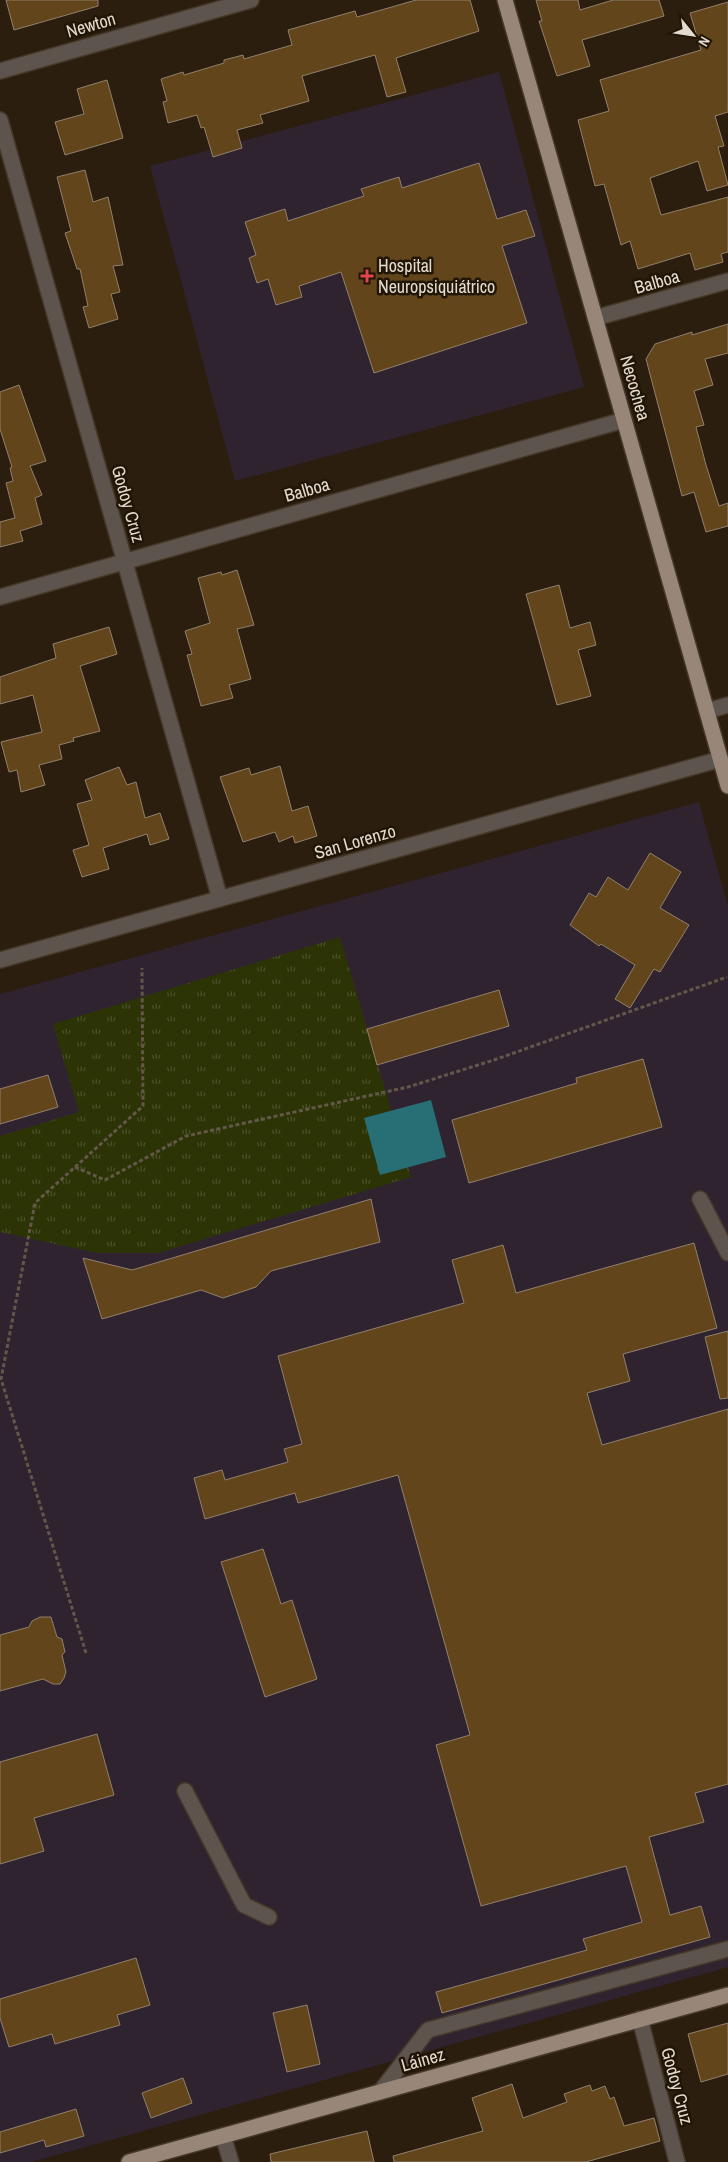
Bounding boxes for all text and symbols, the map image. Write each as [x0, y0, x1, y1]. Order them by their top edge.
street label: Newton [63, 6, 118, 43]
north arrow [668, 10, 718, 60]
text: N [694, 33, 714, 50]
place label: Hospital Neuropsiquiátrico [378, 253, 495, 299]
street label: Balboa [631, 263, 682, 300]
marker: Hospital Neuropsiquiátrico [360, 269, 374, 283]
street label: Necochea [614, 352, 657, 423]
street label: Godoy Cruz [106, 463, 151, 545]
street label: Balboa [281, 471, 332, 508]
street label: San Lorenzo [311, 818, 399, 865]
street label: Láinez [398, 2041, 448, 2078]
street label: Godoy Cruz [655, 2045, 700, 2127]

